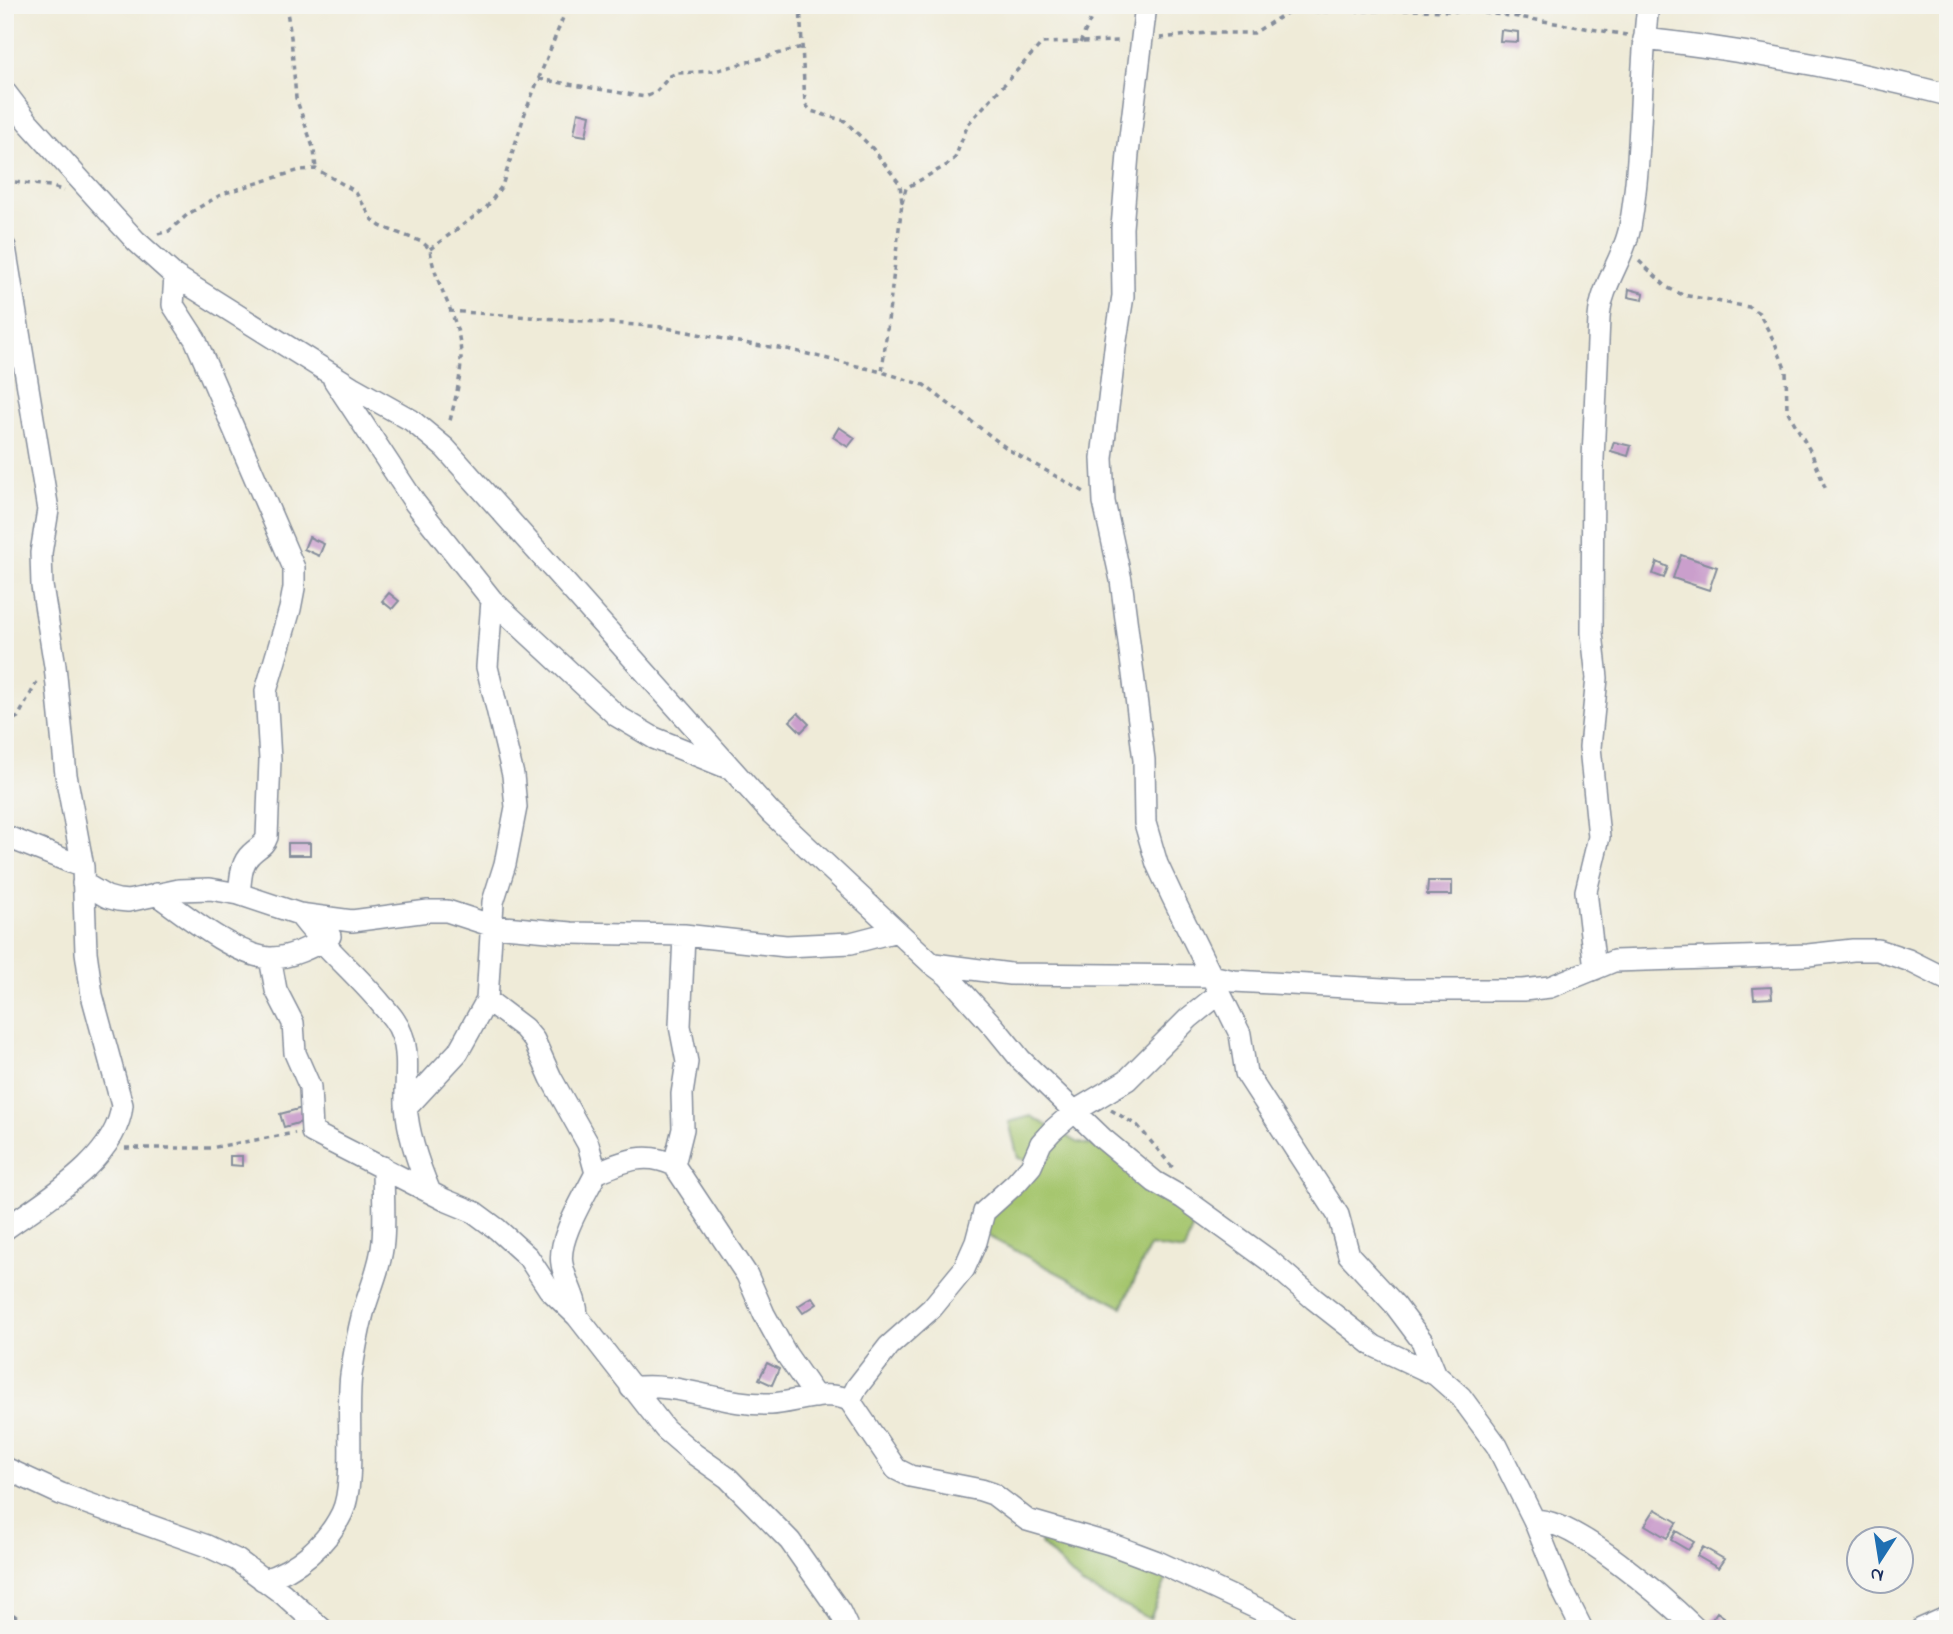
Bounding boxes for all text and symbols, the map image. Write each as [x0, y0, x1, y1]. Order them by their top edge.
north arrow [1844, 1526, 1914, 1596]
text: N [1868, 1560, 1886, 1589]

